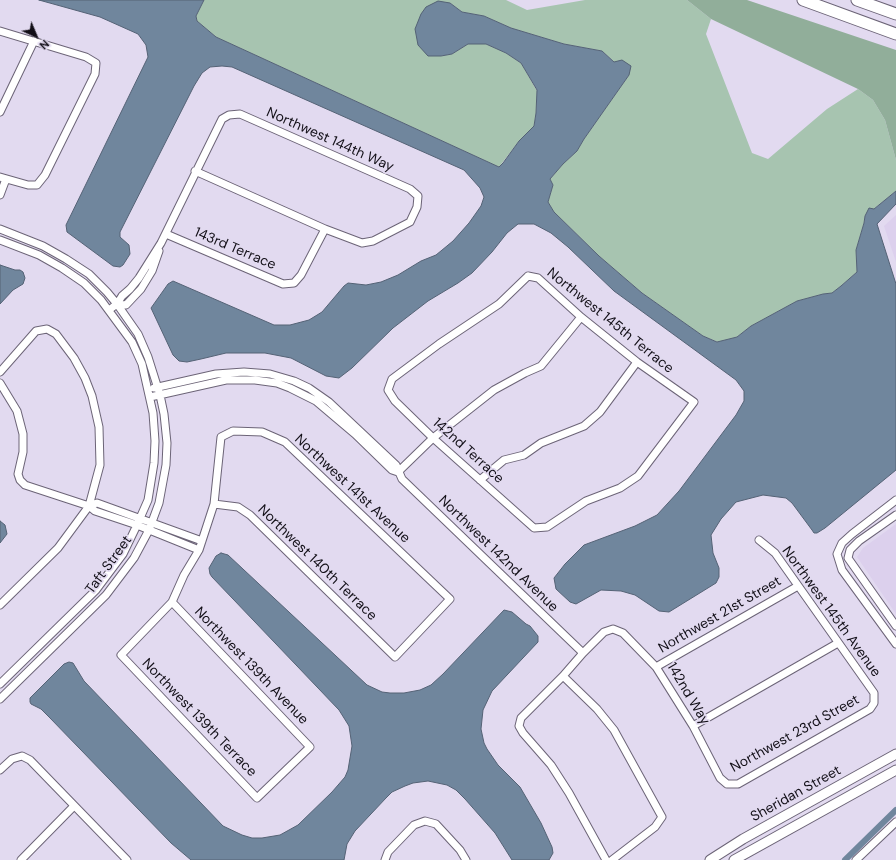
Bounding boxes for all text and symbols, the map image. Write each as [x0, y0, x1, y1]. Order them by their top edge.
north arrow [16, 16, 56, 56]
text: N [37, 37, 52, 52]
street label: Northwest 144th Way [264, 104, 396, 176]
street label: 143rd Terrace [192, 224, 278, 274]
street label: Northwest 145th Terrace [543, 265, 677, 377]
street label: 142nd Terrace [429, 415, 507, 487]
street label: Northwest 141st Avenue [291, 431, 413, 547]
street label: Northwest 142nd Avenue [435, 492, 561, 616]
street label: Northwest 140th Terrace [254, 502, 380, 624]
street label: Taft Street [82, 533, 136, 597]
street label: Northwest 145th Avenue [778, 543, 884, 681]
street label: Northwest 21st Street [656, 573, 784, 657]
street label: Northwest 139th Avenue [190, 604, 312, 728]
street label: Northwest 139th Terrace [138, 655, 260, 781]
street label: 142nd Way [663, 660, 713, 728]
street label: Northwest 23rd Street [728, 692, 862, 776]
street label: Sheridan Street [748, 762, 844, 826]

